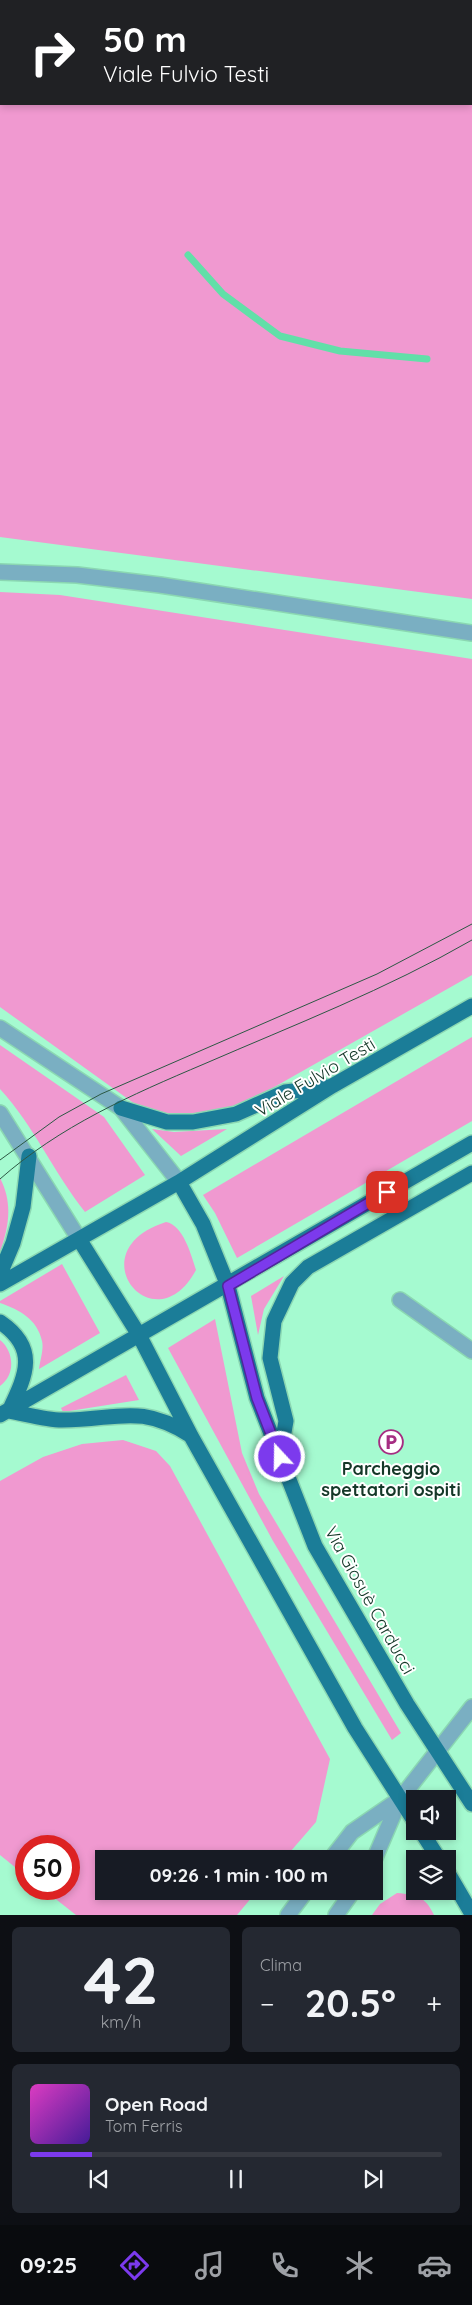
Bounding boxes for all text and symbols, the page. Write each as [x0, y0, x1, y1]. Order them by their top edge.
text: 50 m [103, 17, 187, 61]
icon: right [20, 20, 85, 85]
text: Viale Fulvio Testi [103, 60, 269, 88]
street label: Viale Fulvio Testi [251, 1032, 379, 1122]
pin [366, 1171, 408, 1213]
icon: arrive [373, 1178, 401, 1206]
parking icon: Parcheggio spettatori ospiti [378, 1429, 404, 1455]
position arrow [253, 1430, 305, 1482]
place label: Parcheggio spettatori ospiti [321, 1457, 461, 1501]
street label: Via Giosuè Carducci [320, 1522, 420, 1678]
map controls [406, 1790, 456, 1900]
button: sound [406, 1790, 456, 1840]
speed limit sign: 50 [15, 1835, 80, 1900]
button: layers [406, 1850, 456, 1900]
text: 09:26 · 1 min · 100 m [150, 1863, 328, 1887]
text: 42 [83, 1939, 159, 2020]
text: Clima [260, 1955, 302, 1975]
text: 20.5° [305, 1979, 396, 2027]
text: − [260, 1986, 275, 2021]
text: + [426, 1986, 442, 2021]
text: km/h [101, 2012, 141, 2032]
text: Open Road [105, 2092, 208, 2116]
text: Tom Ferris [105, 2116, 182, 2136]
icon: previous [85, 2165, 113, 2193]
icon: pause [222, 2165, 250, 2193]
icon: next [359, 2165, 387, 2193]
icon: directions [117, 2248, 152, 2283]
icon: music [192, 2248, 227, 2283]
icon: phone [267, 2248, 302, 2283]
icon: climate [342, 2248, 377, 2283]
icon: car [417, 2248, 452, 2283]
text: 09:25 [20, 2251, 77, 2279]

